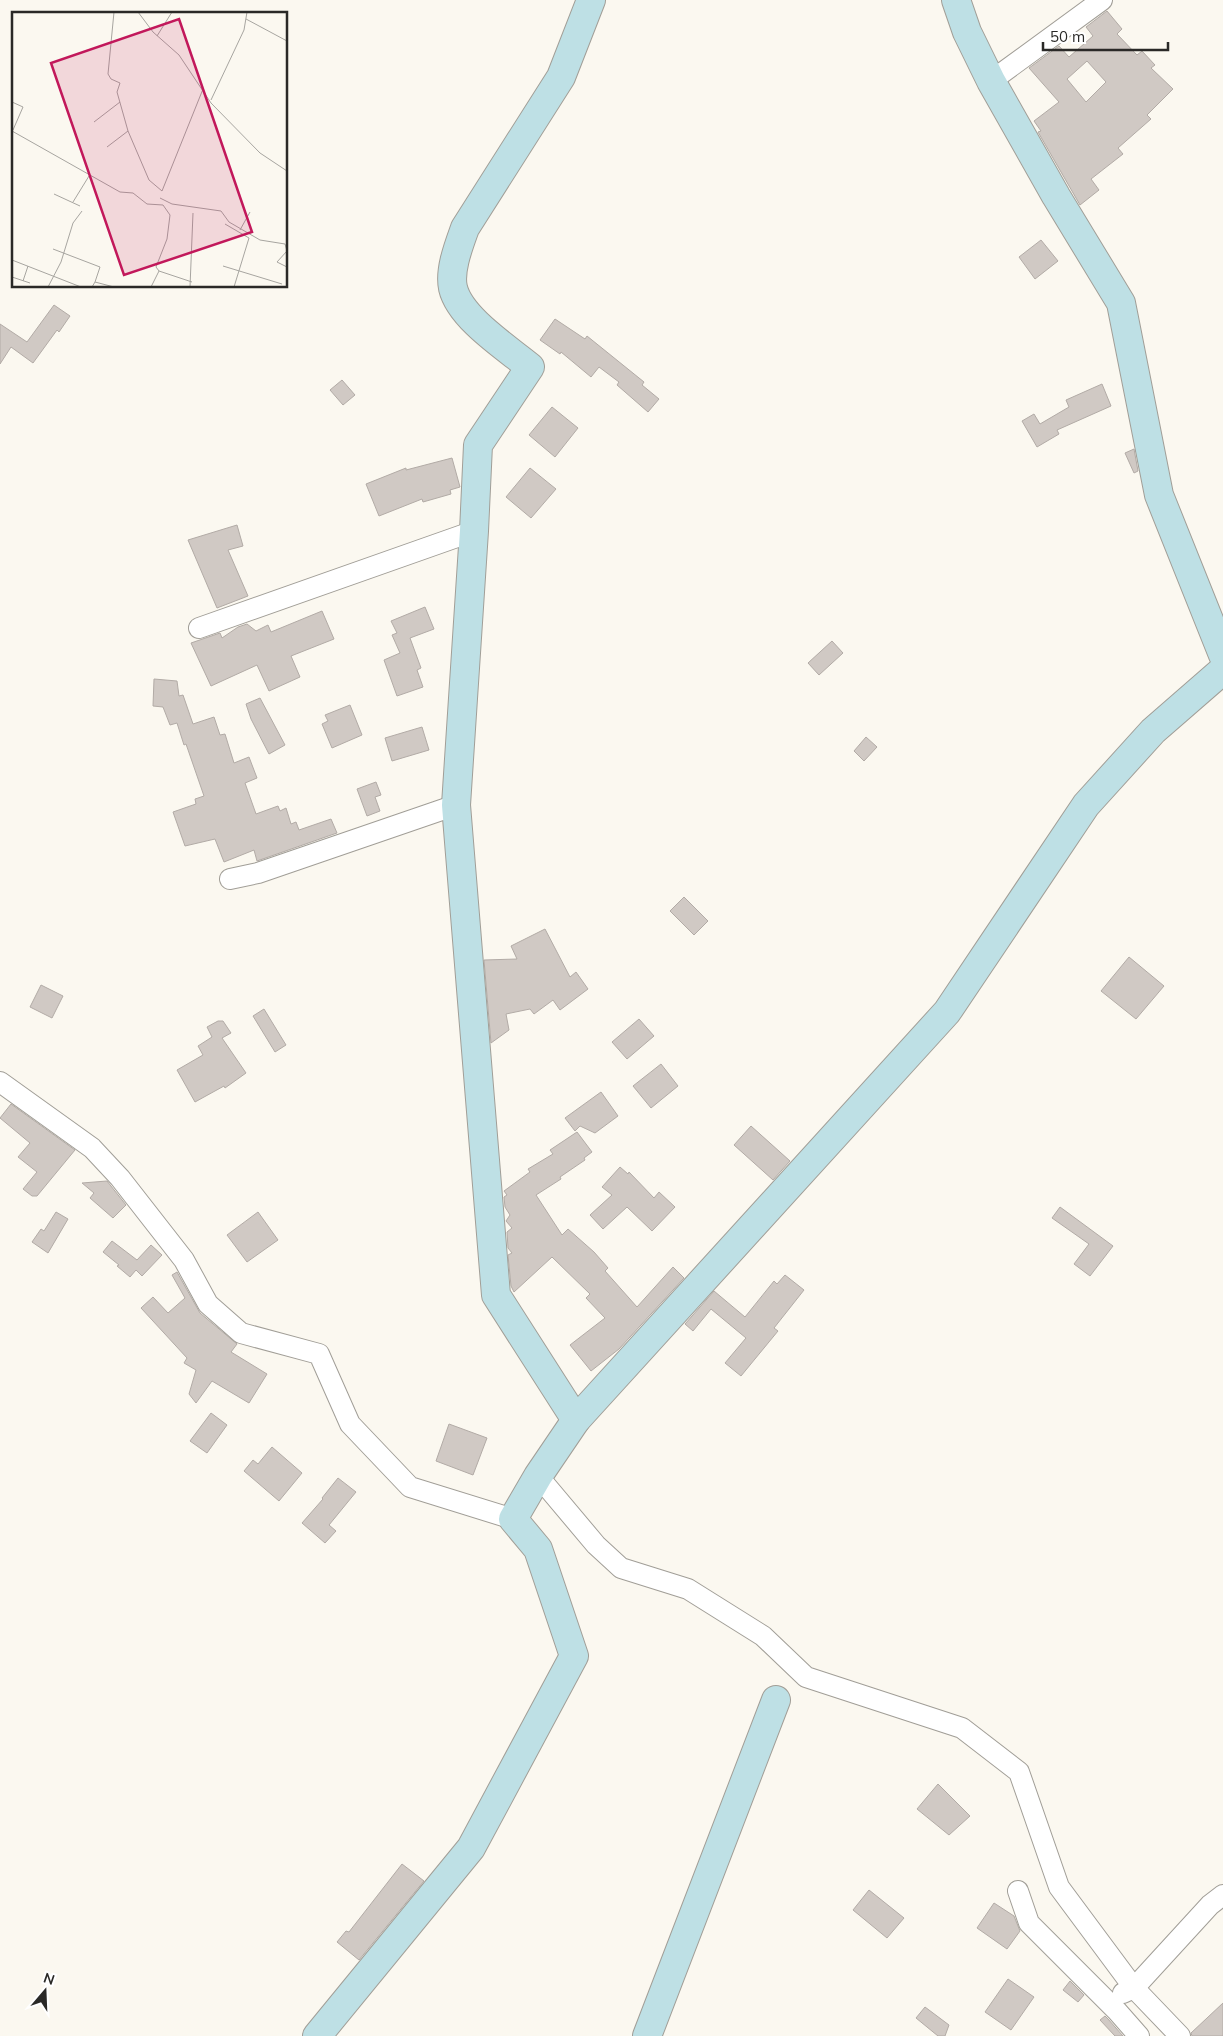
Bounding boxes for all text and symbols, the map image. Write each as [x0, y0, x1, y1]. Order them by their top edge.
inset map [12, 12, 288, 288]
scale bar [1043, 20, 1168, 52]
text: 50 m [1050, 27, 1085, 46]
north arrow [20, 1966, 70, 2016]
text: N [41, 1968, 57, 1989]

